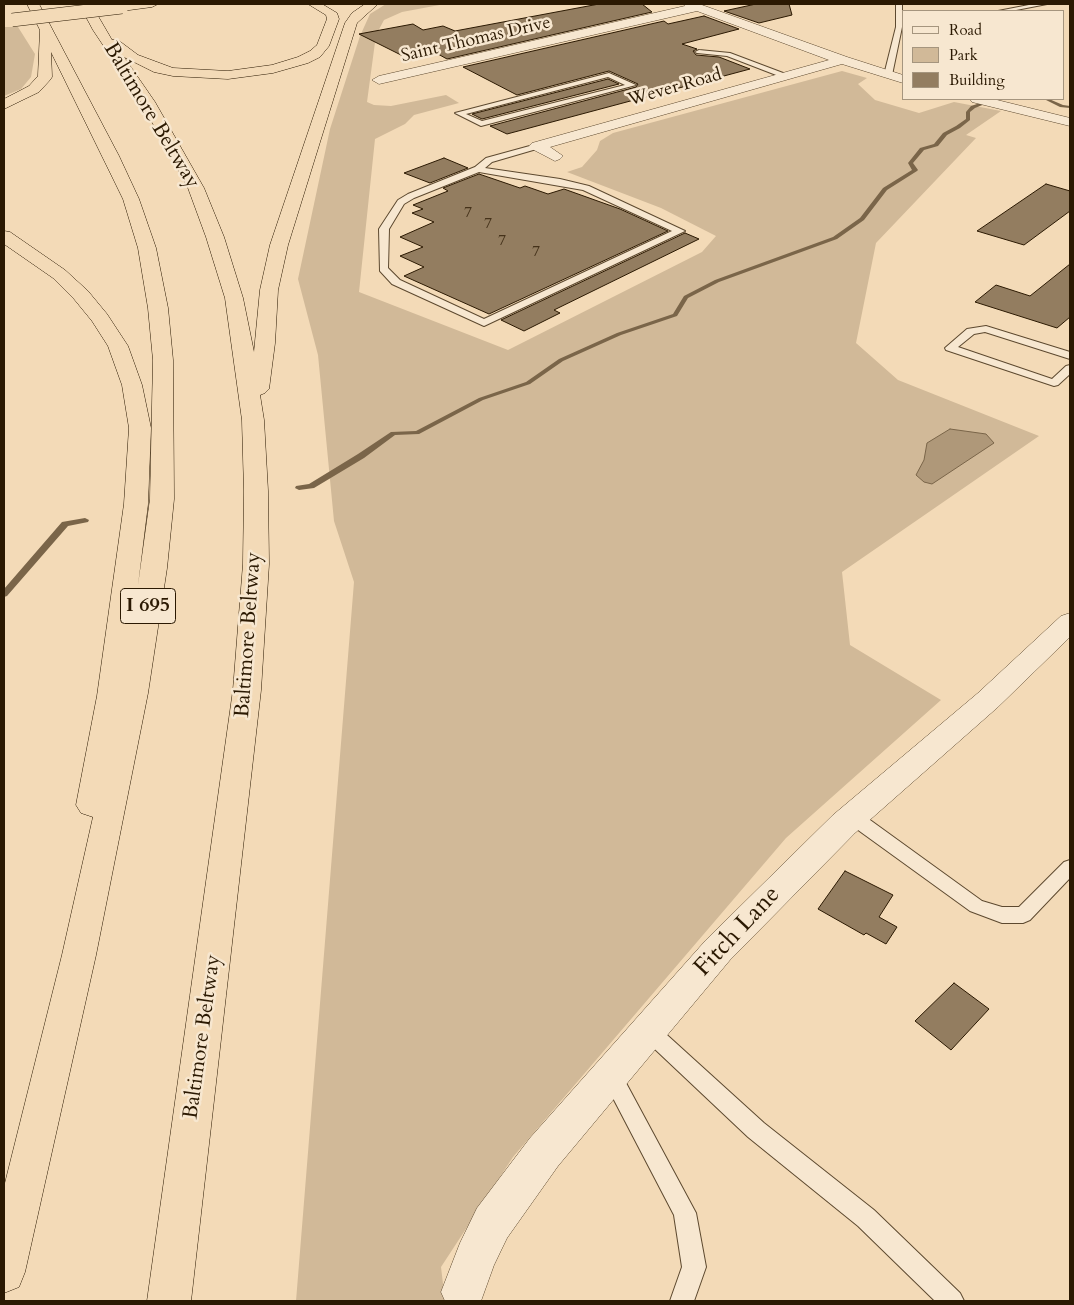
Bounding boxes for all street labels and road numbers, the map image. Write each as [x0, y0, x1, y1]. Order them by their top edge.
street label: Saint Thomas Drive [399, 12, 553, 68]
street label: Baltimore Beltway [97, 38, 205, 194]
street label: Wever Road [626, 64, 724, 112]
street label: Baltimore Beltway [231, 551, 267, 719]
road number: I 695 [120, 588, 176, 624]
street label: Fitch Lane [689, 881, 787, 983]
street label: Baltimore Beltway [179, 953, 227, 1121]

